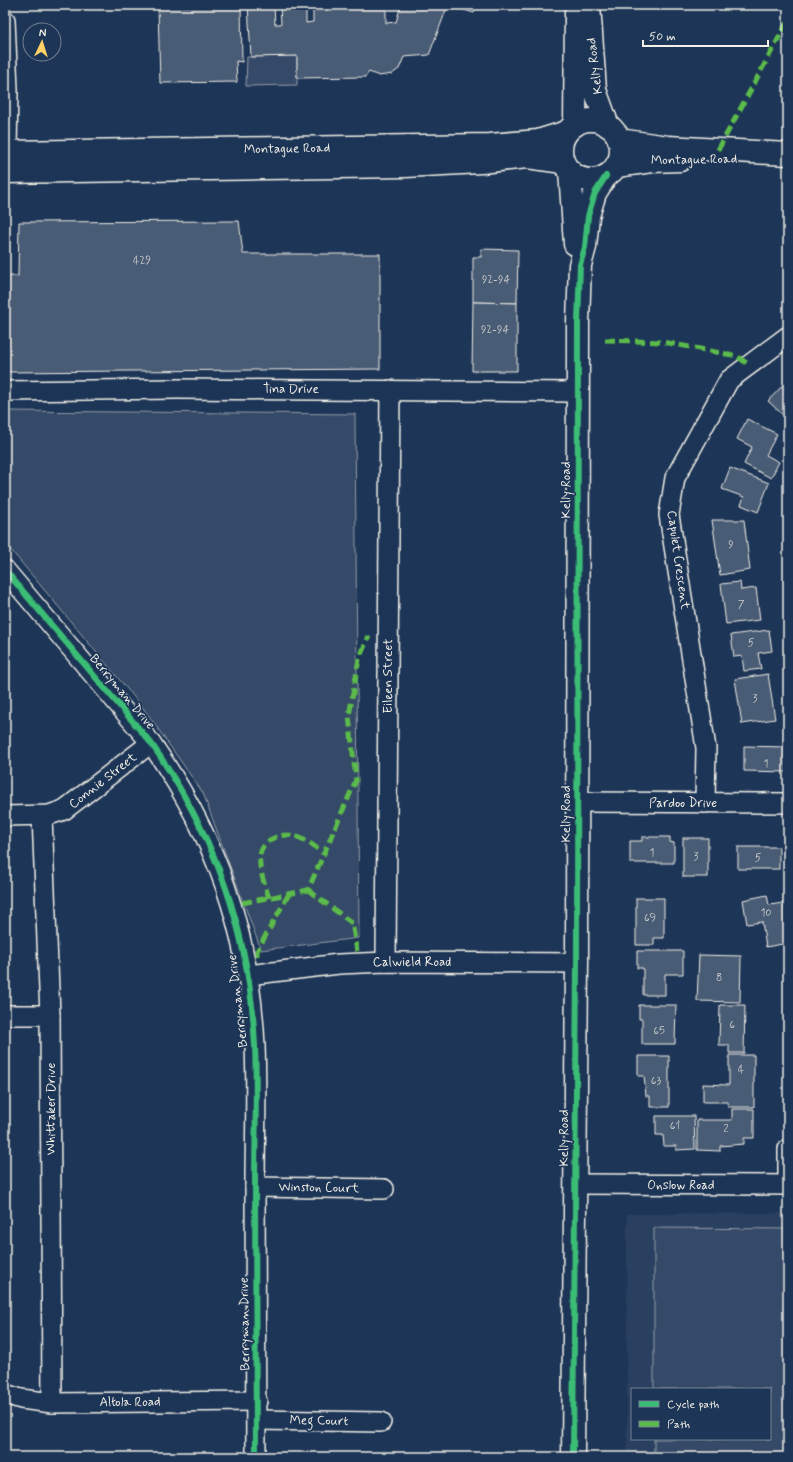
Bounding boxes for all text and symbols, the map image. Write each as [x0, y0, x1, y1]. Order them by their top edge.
north arrow [22, 22, 62, 62]
scale bar [643, 22, 768, 48]
text: N [38, 26, 47, 40]
text: 50 m [649, 29, 676, 45]
street label: Kelly Road [583, 37, 607, 95]
street label: Montague Road [244, 140, 330, 158]
street label: Montague Road [651, 151, 737, 169]
house number: 429 [133, 254, 151, 268]
house number: 92-94 [482, 273, 510, 287]
house number: 92-94 [481, 323, 509, 337]
street label: Tina Drive [263, 381, 319, 398]
street label: Kelly Road [558, 462, 575, 518]
street label: Capulet Crescent [663, 509, 693, 611]
house number: 9 [728, 538, 734, 552]
house number: 7 [738, 598, 745, 612]
house number: 5 [748, 636, 755, 650]
street label: Eileen Street [380, 639, 397, 713]
street label: Berryman Drive [85, 651, 159, 733]
house number: 3 [753, 692, 758, 706]
street label: Connie Street [66, 749, 141, 813]
house number: 1 [764, 757, 769, 771]
street label: Kelly Road [558, 786, 575, 842]
street label: Pardoo Drive [649, 795, 717, 812]
house number: 1 [650, 846, 655, 860]
house number: 3 [694, 850, 699, 864]
house number: 5 [755, 851, 762, 865]
house number: 10 [760, 906, 772, 920]
house number: 69 [644, 911, 656, 925]
street label: Berryman Drive [224, 953, 252, 1048]
street label: Calwield Road [373, 954, 451, 971]
house number: 8 [716, 971, 722, 985]
house number: 6 [729, 1018, 735, 1032]
house number: 65 [653, 1024, 665, 1038]
street label: Whittaker Drive [43, 1063, 60, 1155]
house number: 4 [738, 1063, 745, 1077]
house number: 63 [651, 1074, 661, 1088]
street label: Kelly Road [556, 1110, 573, 1166]
house number: 61 [670, 1119, 680, 1133]
house number: 2 [723, 1122, 729, 1136]
street label: Onslow Road [647, 1177, 715, 1194]
street label: Winston Court [279, 1179, 360, 1197]
street label: Berryman Drive [236, 1277, 254, 1371]
legend [631, 1388, 771, 1440]
street label: Altola Road [99, 1394, 161, 1411]
text: Cycle path [667, 1397, 719, 1413]
street label: Meg Court [289, 1412, 349, 1432]
text: Path [667, 1417, 690, 1433]

